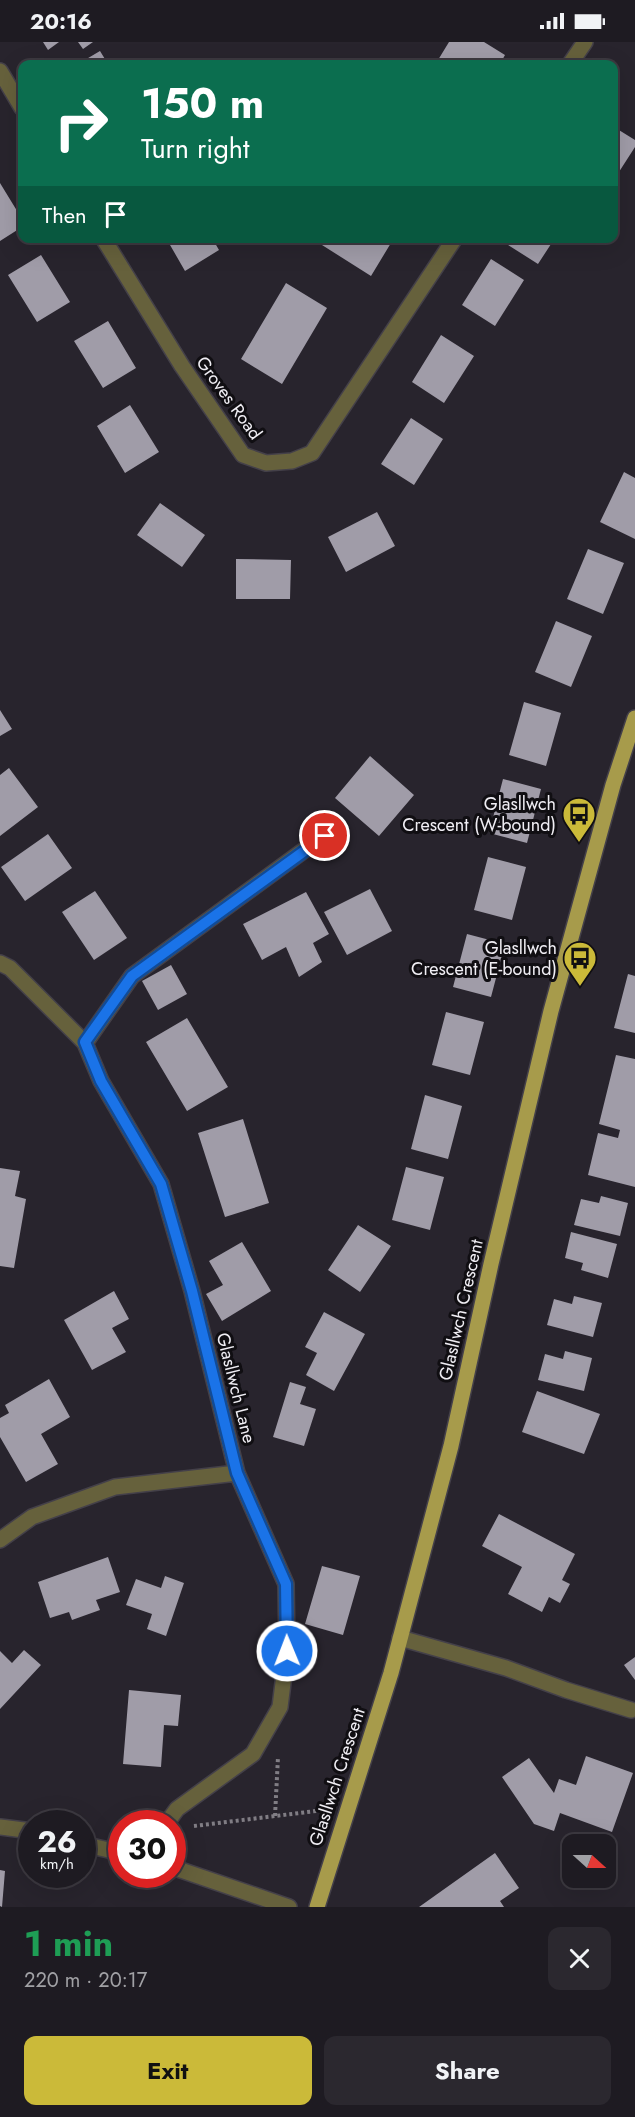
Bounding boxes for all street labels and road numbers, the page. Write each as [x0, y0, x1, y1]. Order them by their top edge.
street label: Groves Road [190, 351, 268, 445]
street label: Glasllwch Crescent [432, 1236, 490, 1383]
street label: Glasllwch Lane [210, 1330, 262, 1446]
street label: Glasllwch Crescent [302, 1704, 372, 1850]

